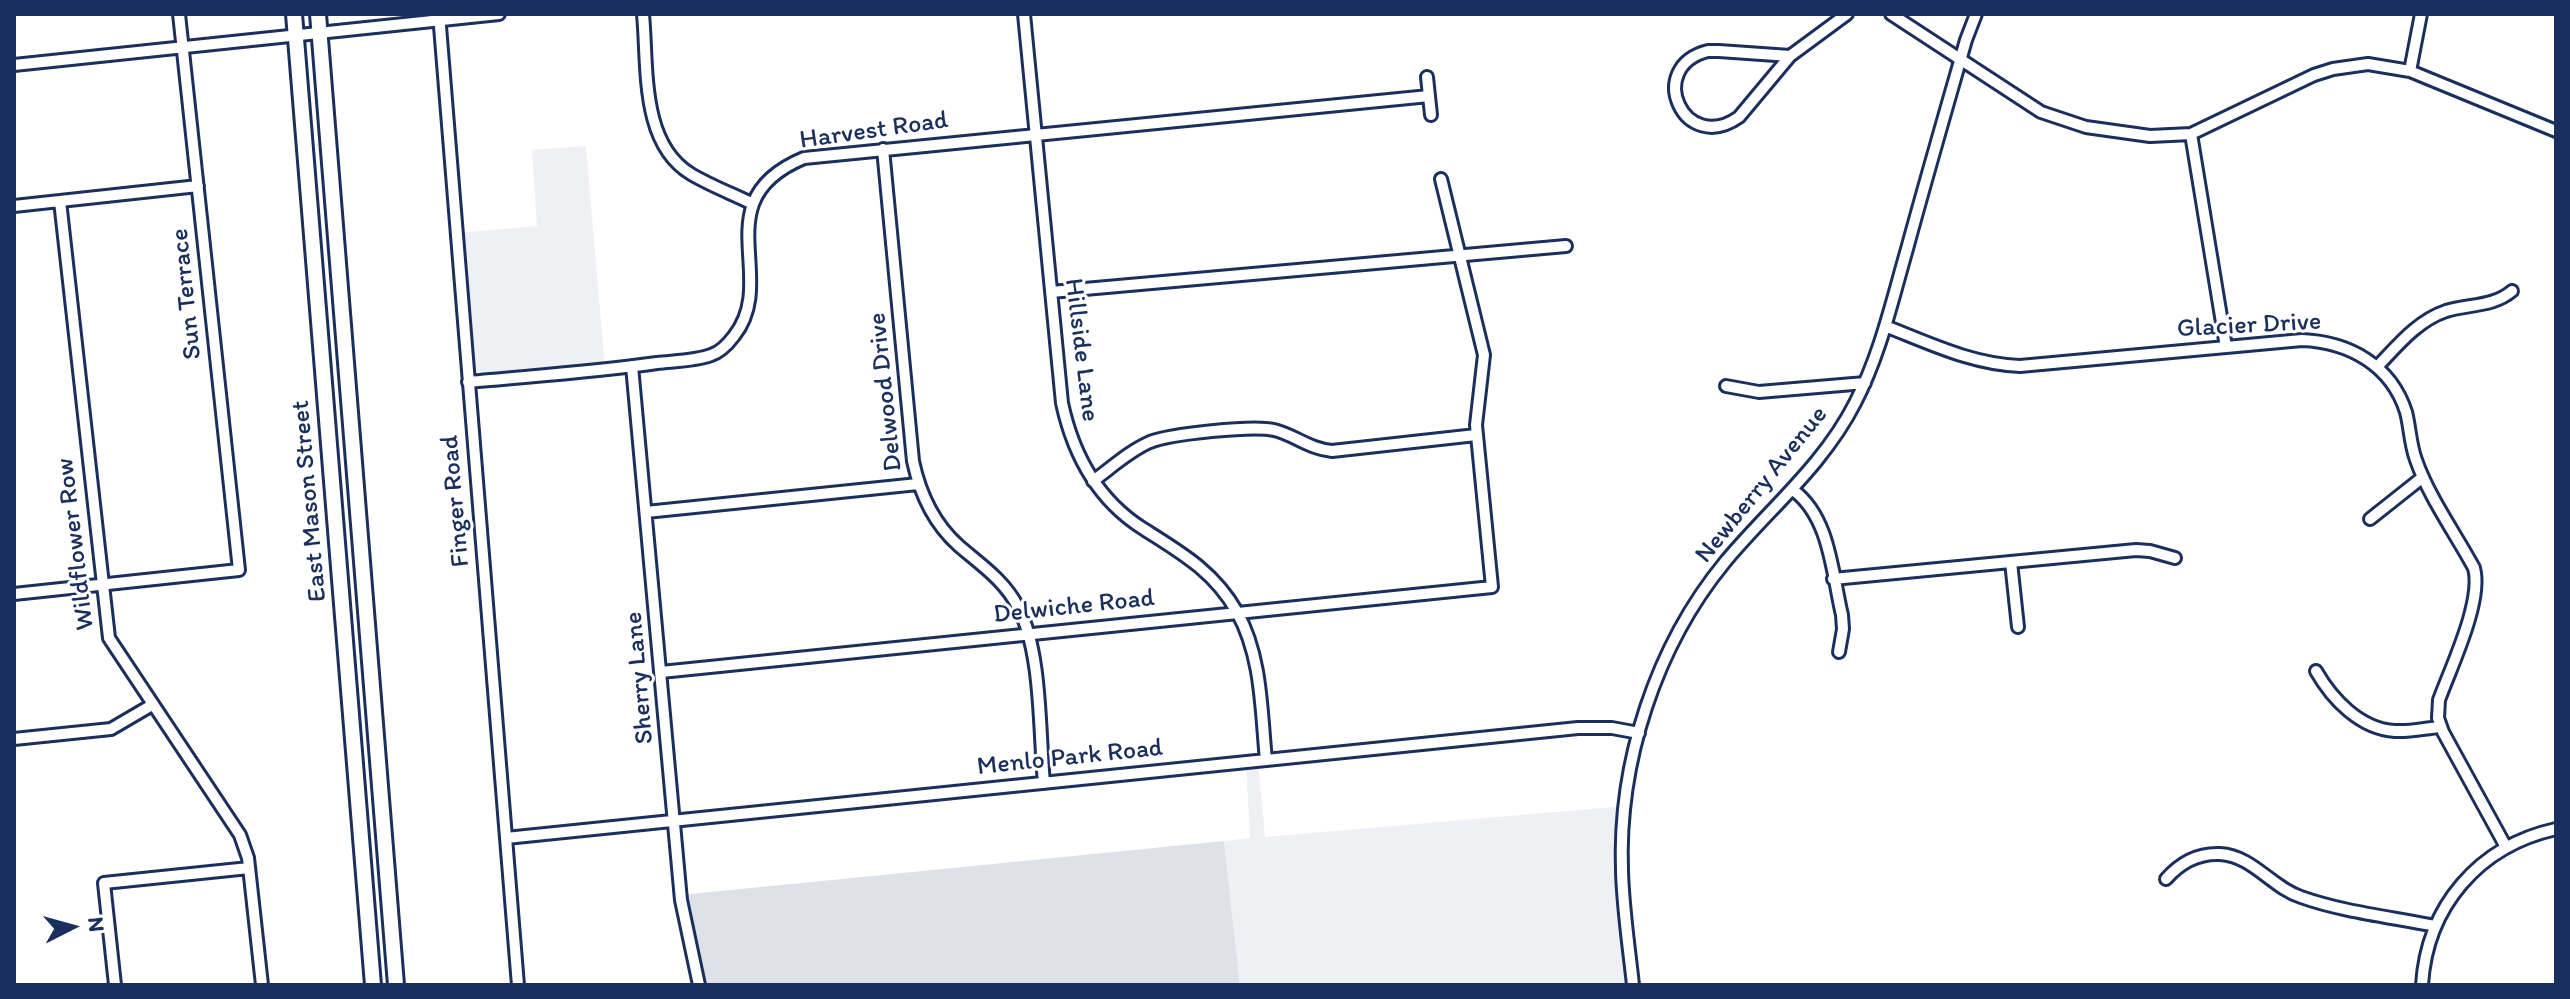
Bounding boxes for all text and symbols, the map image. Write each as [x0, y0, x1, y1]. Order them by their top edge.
street label: Harvest Road [798, 105, 950, 157]
street label: Sun Terrace [165, 227, 209, 361]
street label: Hillside Lane [1057, 277, 1105, 423]
street label: Glacier Drive [2176, 307, 2322, 345]
street label: Delwood Drive [862, 311, 910, 473]
street label: East Mason Street [286, 399, 334, 603]
street label: Newberry Avenue [1689, 400, 1835, 570]
street label: Finger Road [435, 434, 477, 568]
street label: Wildflower Row [50, 456, 102, 632]
street label: Delwiche Road [992, 583, 1156, 631]
street label: Sherry Lane [619, 610, 661, 746]
street label: Menlo Park Road [975, 733, 1165, 783]
north arrow [32, 887, 112, 967]
text: N [82, 916, 111, 933]

